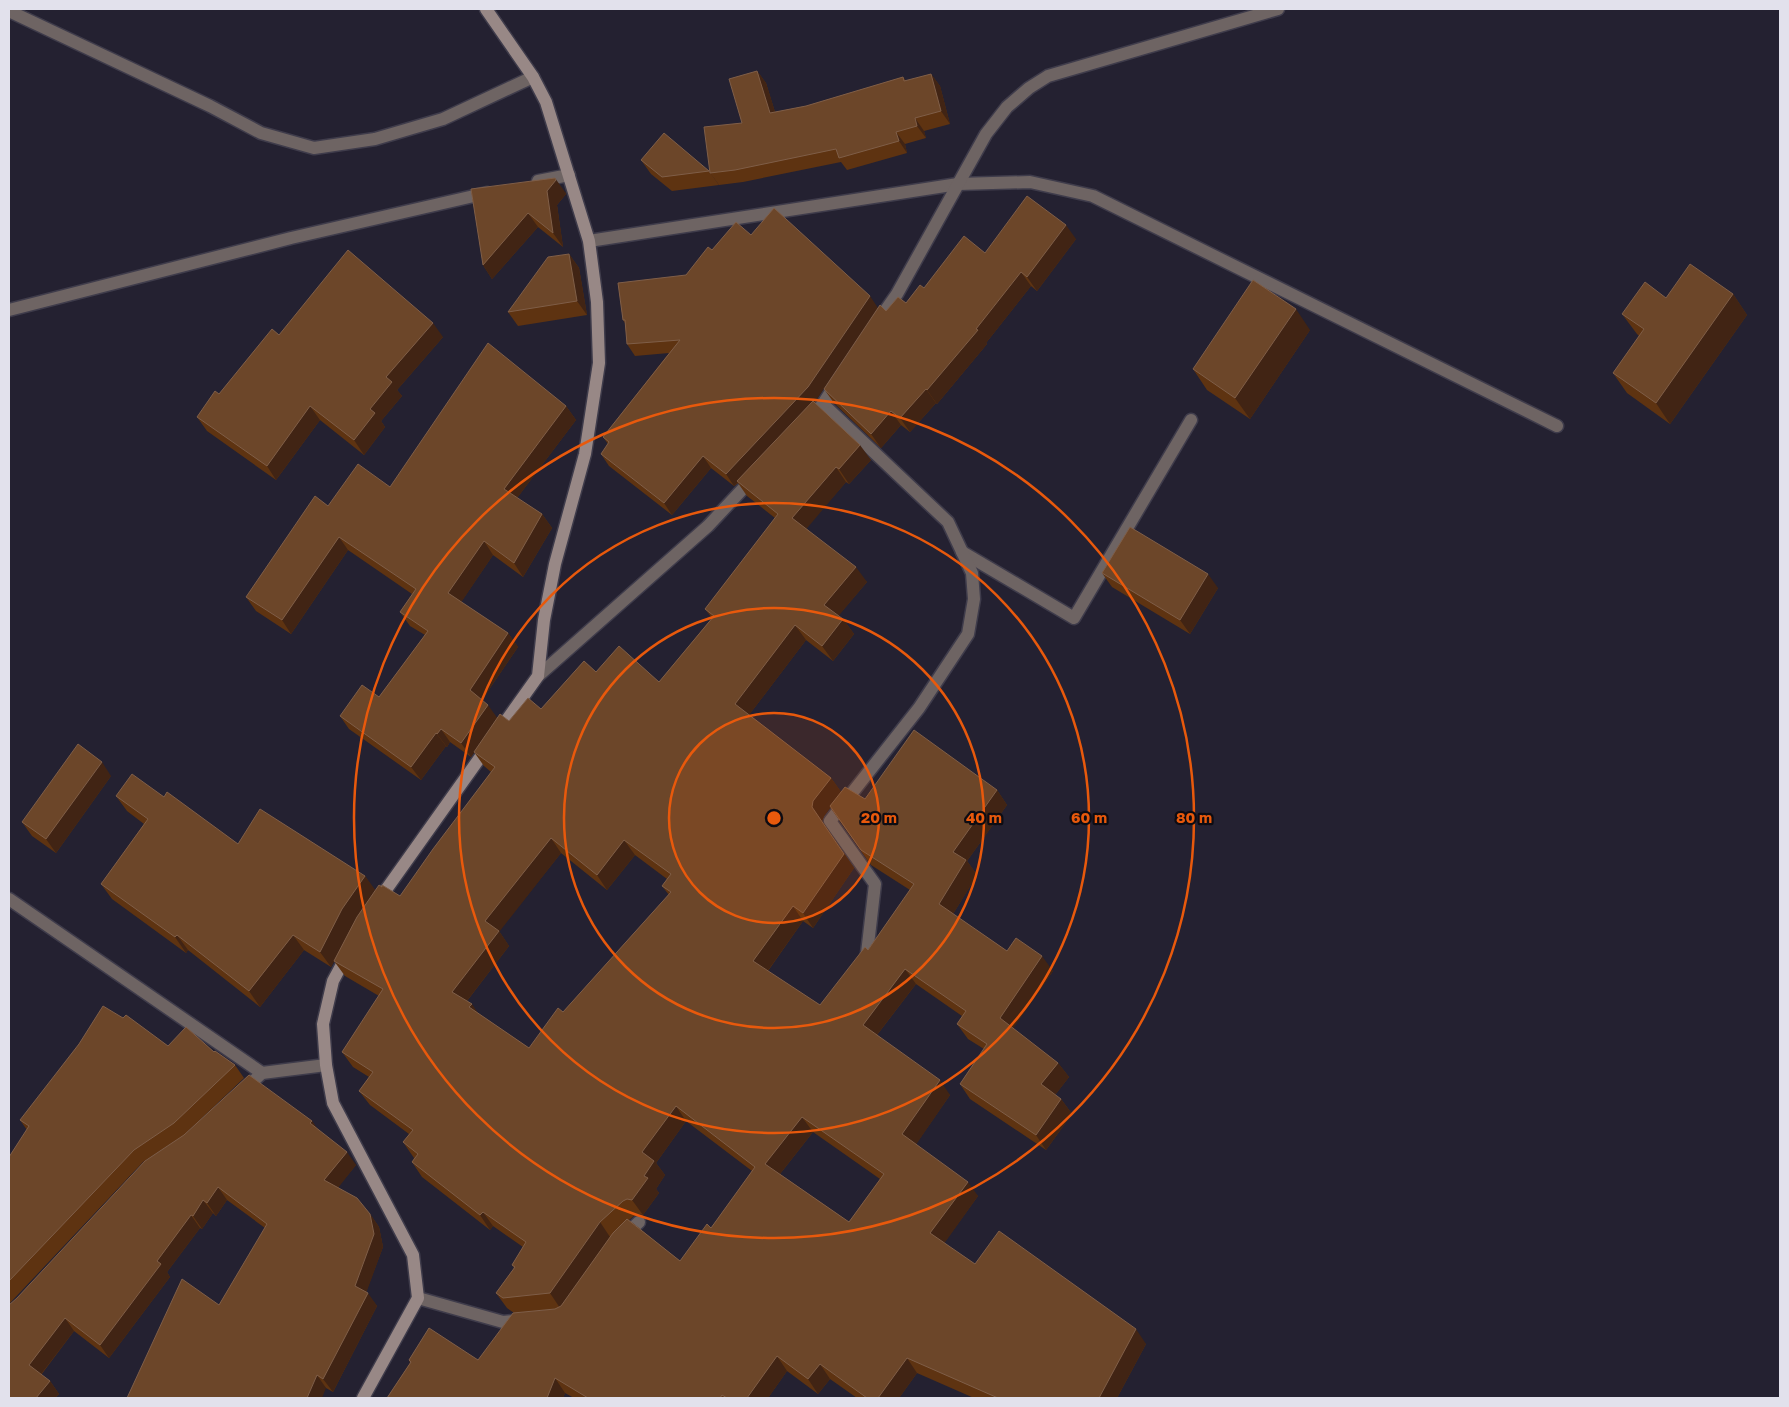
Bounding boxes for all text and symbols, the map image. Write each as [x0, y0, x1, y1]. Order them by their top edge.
text: 20 m [861, 808, 897, 826]
text: 40 m [966, 808, 1002, 826]
text: 60 m [1071, 808, 1107, 826]
text: 80 m [1176, 808, 1212, 826]
centre of rings [765, 809, 783, 827]

